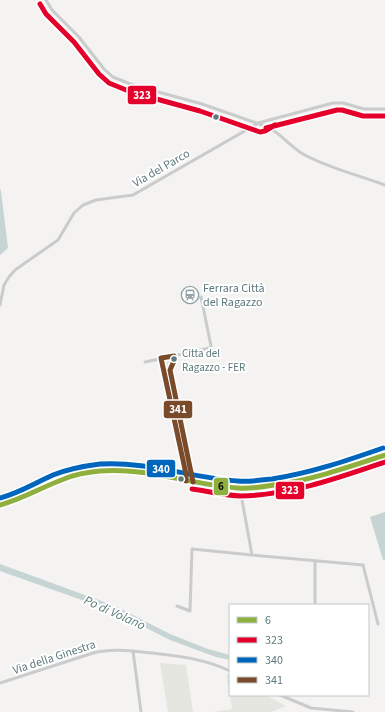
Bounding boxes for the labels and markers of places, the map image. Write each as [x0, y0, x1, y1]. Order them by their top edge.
unlabelled marker [211, 112, 221, 122]
place label: Ferrara Città del Ragazzo [203, 280, 265, 311]
station icon: Ferrara Città del Ragazzo [180, 285, 200, 305]
place label: Citta del Ragazzo - FER [182, 346, 245, 375]
marker: Citta del Ragazzo - FER [169, 354, 179, 364]
unlabelled marker [176, 474, 186, 484]

